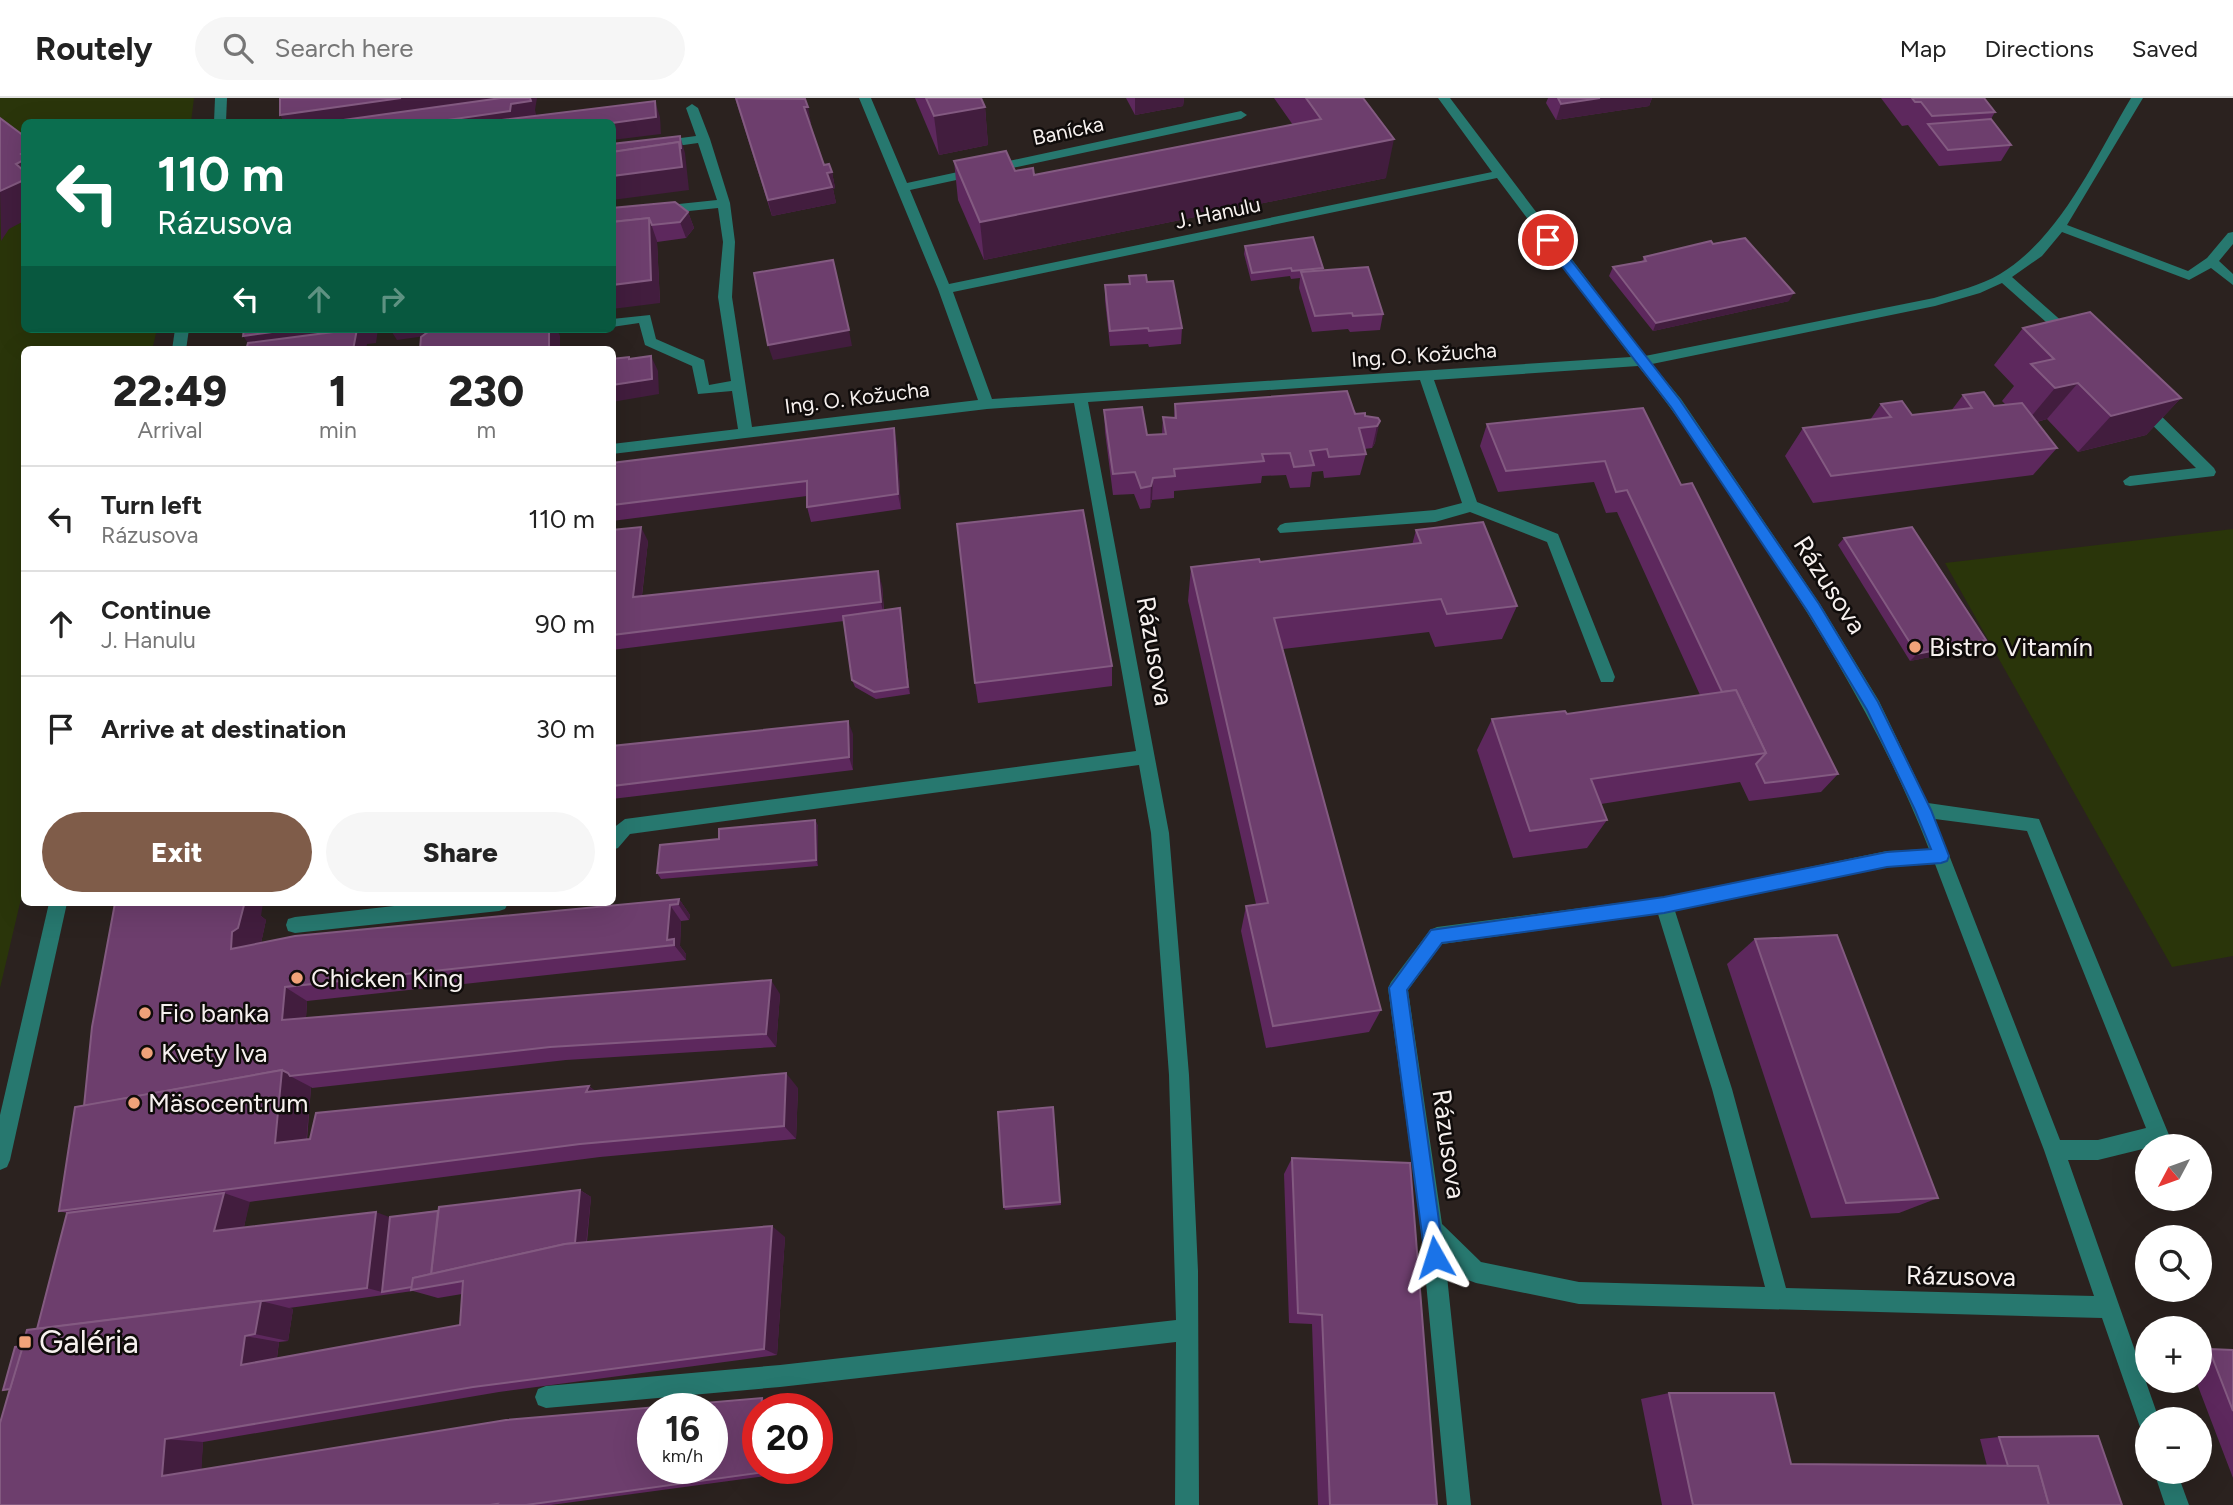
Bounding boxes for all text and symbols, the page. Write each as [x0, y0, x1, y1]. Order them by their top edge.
search box [195, 17, 685, 80]
text: Routely [35, 29, 153, 68]
icon: search [219, 29, 257, 67]
text: Search here [275, 32, 414, 64]
text: Map [1900, 34, 1946, 63]
text: Directions [1984, 34, 2094, 63]
text: Saved [2132, 34, 2198, 63]
street label: Banícka [1030, 111, 1106, 150]
text: 110 m [157, 144, 285, 203]
icon: left [42, 147, 133, 238]
street label: J. Hanulu [1173, 191, 1263, 234]
text: Rázusova [157, 204, 293, 242]
pin [1518, 210, 1578, 270]
icon: arrive [1529, 221, 1567, 259]
icon: left [227, 280, 265, 318]
icon: ahead [300, 280, 338, 318]
icon: right [373, 280, 411, 318]
street label: Ing. O. Kožucha [1350, 337, 1498, 372]
text: 22:49 [113, 366, 227, 417]
text: 1 [329, 366, 347, 417]
text: 230 [449, 366, 524, 417]
street label: Ing. O. Kožucha [783, 376, 931, 419]
text: Arrival [138, 416, 202, 444]
text: min [319, 416, 357, 444]
text: m [477, 416, 496, 444]
text: Turn left [101, 489, 202, 521]
icon: left [42, 500, 80, 538]
text: 110 m [528, 503, 595, 535]
text: Rázusova [101, 521, 198, 549]
street label: Rázusova [1787, 530, 1873, 640]
text: Continue [101, 594, 211, 626]
street label: Rázusova [1130, 594, 1180, 708]
icon: ahead [42, 605, 80, 643]
text: 90 m [535, 608, 595, 640]
text: J. Hanulu [101, 626, 196, 654]
place label: Bistro Vitamín [1929, 631, 2093, 663]
marker: Bistro Vitamín [1907, 639, 1923, 655]
icon: arrive [42, 710, 80, 748]
text: Arrive at destination [101, 713, 346, 745]
text: 30 m [536, 713, 595, 745]
button: Exit [42, 812, 312, 892]
button: Share [326, 812, 595, 892]
place label: Chicken King [311, 962, 463, 994]
marker: Chicken King [289, 970, 305, 986]
place label: Fio banka [159, 997, 269, 1029]
marker: Fio banka [137, 1005, 153, 1021]
place label: Kvety Iva [161, 1037, 268, 1069]
marker: Kvety Iva [139, 1045, 155, 1061]
place label: Mäsocentrum [148, 1087, 308, 1119]
street label: Rázusova [1425, 1087, 1473, 1201]
marker: Mäsocentrum [126, 1095, 142, 1111]
north arrow [2135, 1134, 2212, 1211]
map controls [2135, 1134, 2212, 1484]
position arrow [1398, 1220, 1472, 1294]
button: search [2135, 1225, 2212, 1302]
street label: Rázusova [1906, 1259, 2016, 1293]
button: + [2135, 1316, 2212, 1393]
place label: Galéria [39, 1323, 139, 1361]
marker: Galéria [17, 1334, 33, 1350]
speed limit sign: 20 [742, 1393, 833, 1484]
button: − [2135, 1407, 2212, 1484]
text: 16 [665, 1408, 700, 1450]
text: km/h [662, 1445, 703, 1467]

